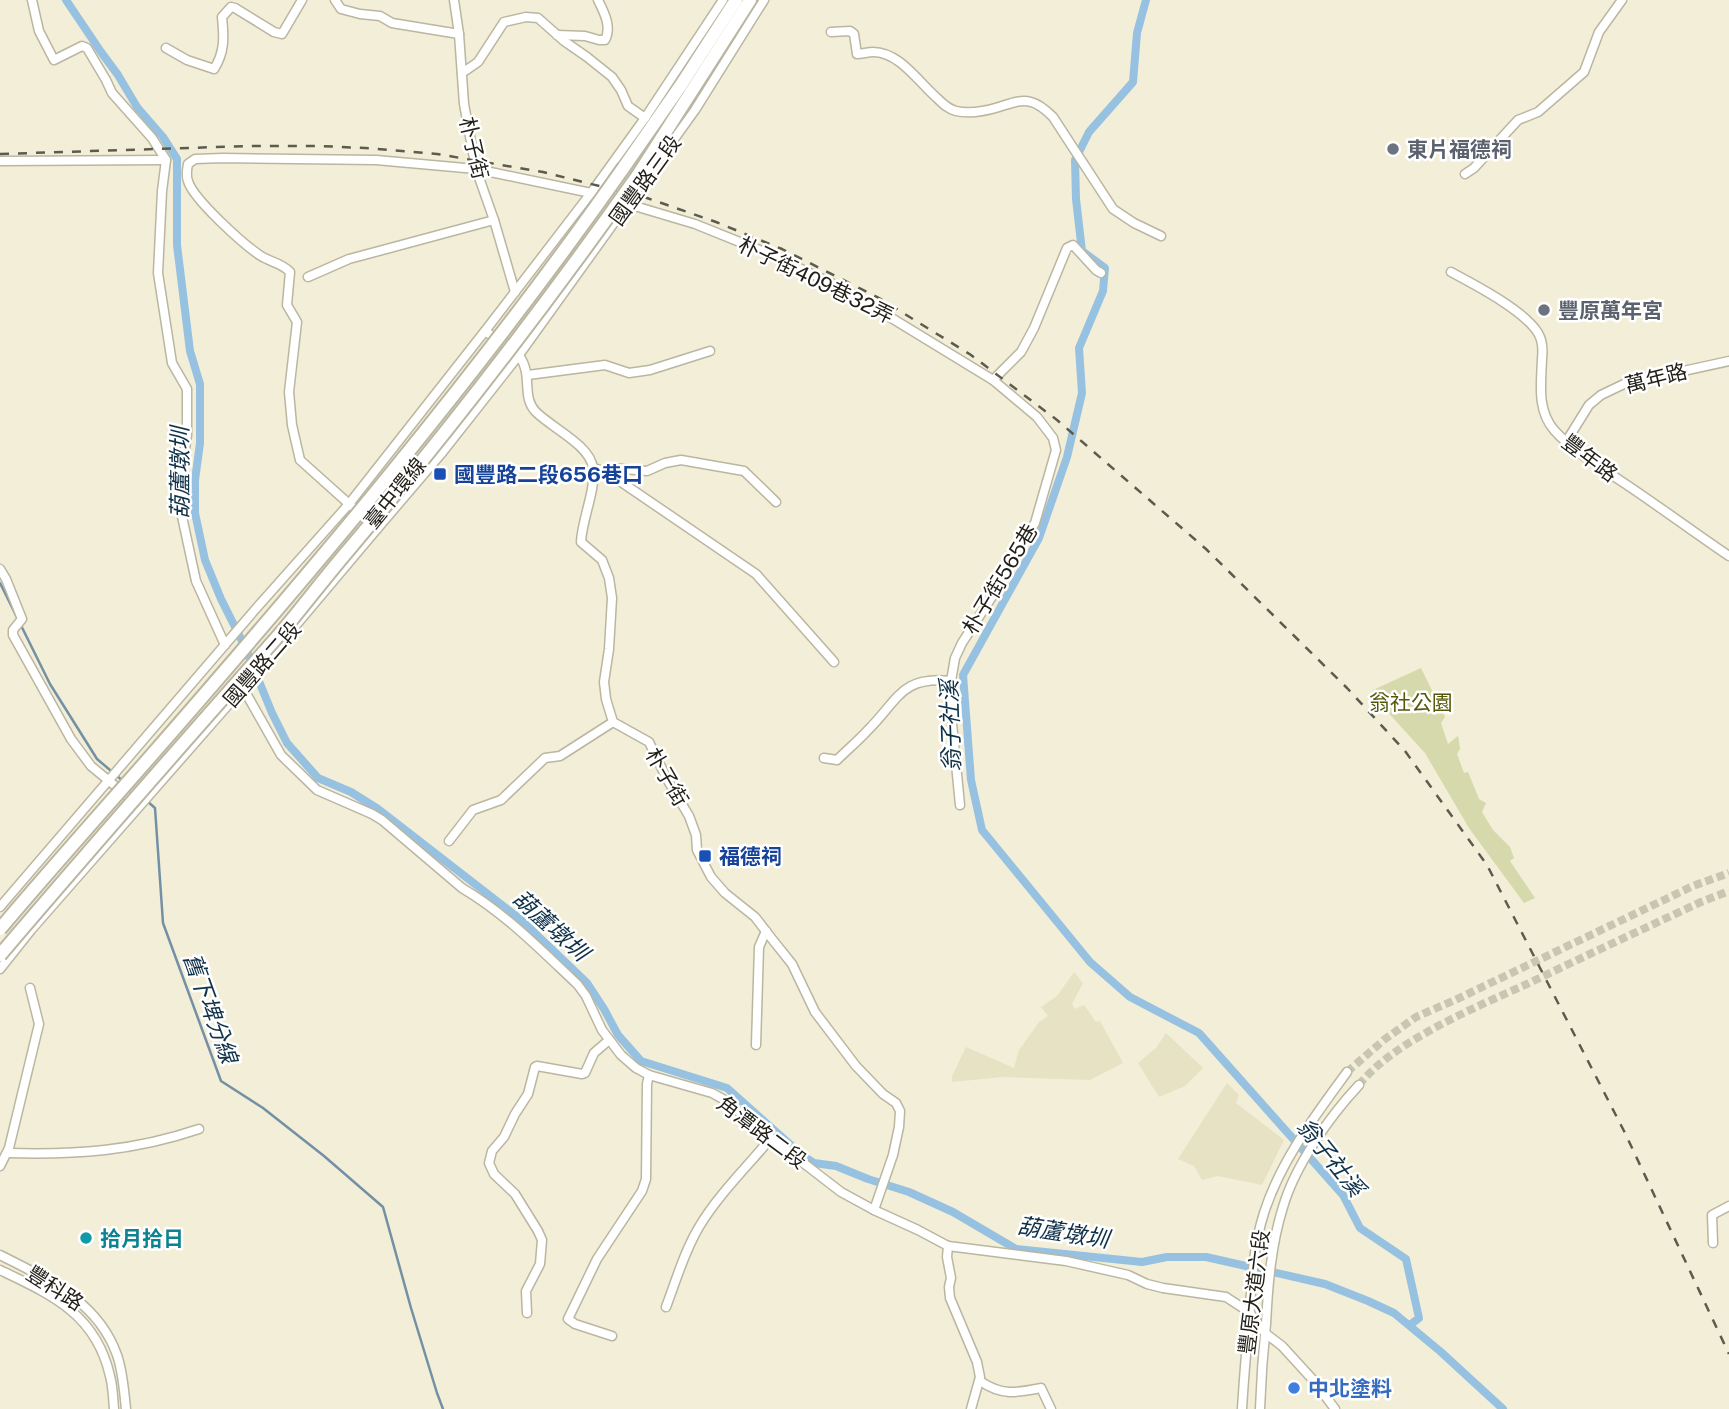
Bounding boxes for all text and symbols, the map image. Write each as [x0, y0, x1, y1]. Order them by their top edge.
street label: 朴子街 [455, 114, 493, 182]
street label: 國豐路三段 [604, 130, 686, 230]
place label: 東片福德祠 [1407, 137, 1512, 162]
marker: 東片福德祠 [1385, 141, 1401, 157]
street label: 朴子街409巷32弄 [734, 232, 898, 328]
place label: 豐原萬年宮 [1558, 298, 1663, 323]
marker: 豐原萬年宮 [1536, 302, 1552, 318]
street label: 萬年路 [1622, 358, 1690, 398]
water label: 葫蘆墩圳 [166, 424, 193, 519]
street label: 豐年路 [1557, 429, 1623, 487]
street label: 臺中環線 [359, 452, 431, 534]
place label: 國豐路二段656巷口 [454, 462, 643, 487]
marker: 國豐路二段656巷口 [432, 466, 448, 482]
street label: 朴子街565巷 [957, 519, 1043, 639]
street label: 國豐路二段 [218, 616, 306, 712]
water label: 翁子社溪 [935, 677, 965, 772]
park label: 翁社公園 [1369, 690, 1453, 715]
street label: 朴子街 [640, 743, 694, 811]
place label: 福德祠 [719, 844, 782, 869]
marker: 福德祠 [697, 848, 713, 864]
water label: 葫蘆墩圳 [508, 884, 596, 968]
water label: 舊下埤分線 [179, 949, 244, 1069]
street label: 角潭路二段 [713, 1090, 811, 1174]
water label: 翁子社溪 [1292, 1113, 1372, 1204]
water label: 葫蘆墩圳 [1015, 1211, 1114, 1253]
place label: 拾月拾日 [100, 1226, 184, 1251]
street label: 豐原大道六段 [1234, 1228, 1274, 1356]
marker: 拾月拾日 [78, 1230, 94, 1246]
street label: 豐科路 [22, 1260, 88, 1316]
place label: 中北塗料 [1308, 1376, 1392, 1401]
marker: 中北塗料 [1286, 1380, 1302, 1396]

